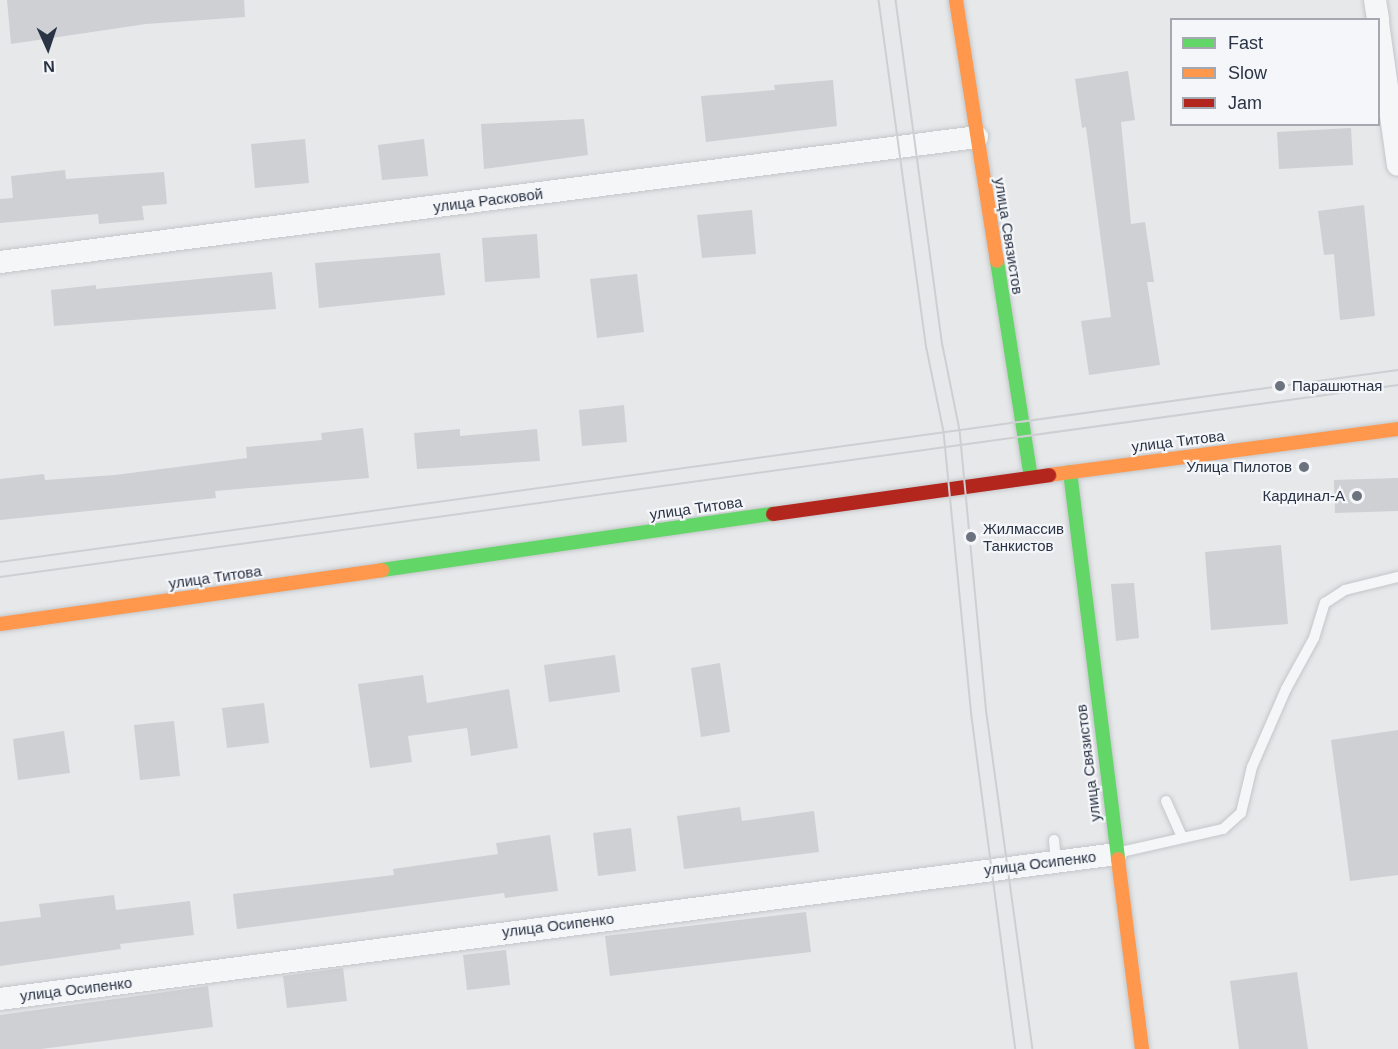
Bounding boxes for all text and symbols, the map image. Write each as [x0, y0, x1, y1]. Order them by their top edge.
north arrow [18, 18, 78, 78]
legend [1170, 18, 1380, 126]
text: Fast [1228, 33, 1263, 53]
text: N [43, 58, 55, 75]
text: Slow [1228, 63, 1267, 83]
text: Jam [1228, 93, 1262, 113]
street label: улица Связистов [991, 176, 1027, 296]
street label: улица Расковой [432, 184, 544, 216]
place label: Парашютная [1292, 377, 1382, 395]
marker: Парашютная [1273, 379, 1287, 393]
street label: улица Титова [1131, 426, 1225, 456]
place label: Улица Пилотов [1186, 458, 1292, 476]
marker: Улица Пилотов [1297, 460, 1311, 474]
place label: Кардинал-А [1262, 487, 1345, 505]
marker: Кардинал-А [1350, 489, 1364, 503]
street label: улица Титова [648, 493, 744, 523]
place label: Жилмассив Танкистов [983, 519, 1064, 554]
marker: Жилмассив Танкистов [964, 530, 978, 544]
street label: улица Титова [167, 562, 263, 592]
street label: улица Связистов [1072, 703, 1104, 823]
street label: улица Осипенко [983, 847, 1097, 879]
street label: улица Осипенко [501, 909, 615, 941]
street label: улица Осипенко [19, 973, 133, 1005]

